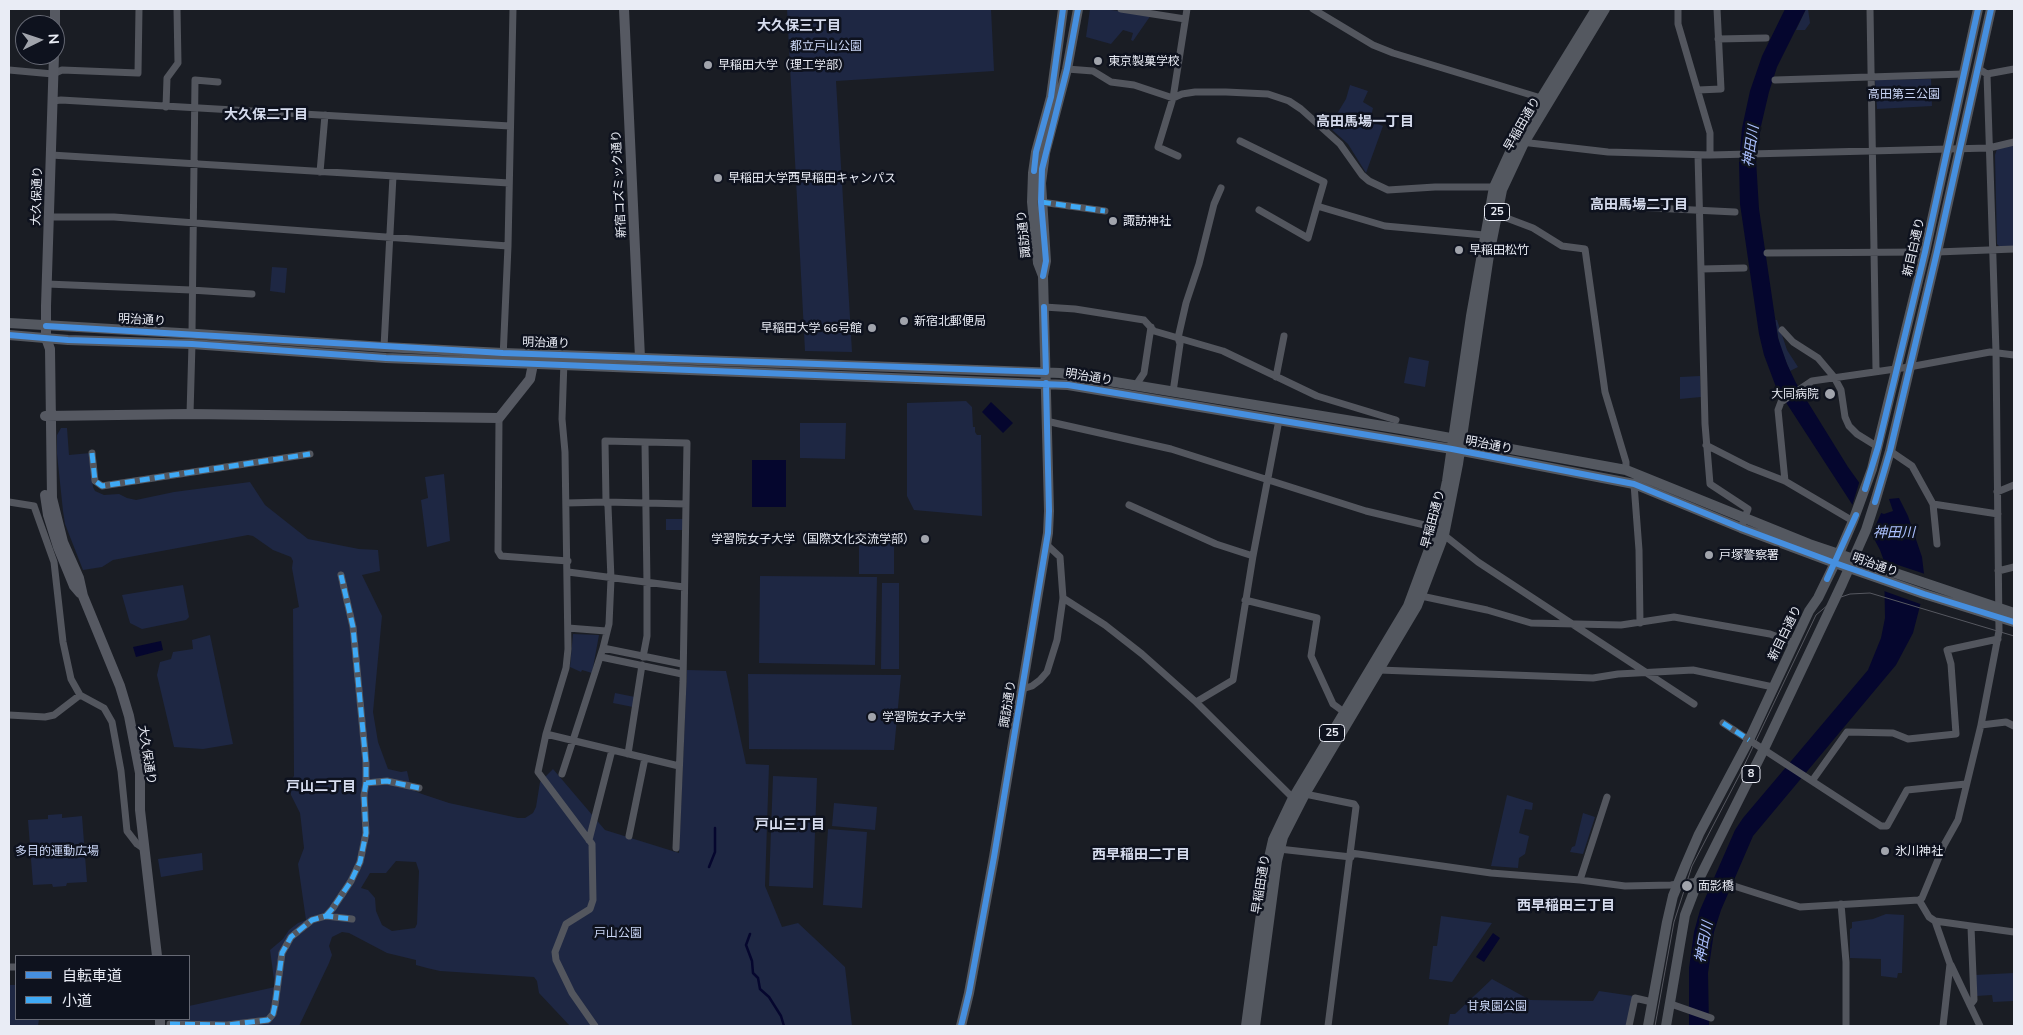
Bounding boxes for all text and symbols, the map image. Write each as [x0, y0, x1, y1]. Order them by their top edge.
north arrow [15, 15, 65, 65]
district label: 大久保三丁目 [757, 18, 841, 34]
text: N [45, 33, 63, 45]
park label: 都立戸山公園 [790, 39, 862, 53]
place label: 東京製菓学校 [1108, 54, 1180, 68]
marker: 東京製菓学校 [1092, 55, 1104, 67]
place label: 早稲田大学（理工学部） [718, 58, 850, 72]
marker: 早稲田大学（理工学部） [702, 59, 714, 71]
park label: 高田第三公園 [1868, 87, 1940, 101]
street label: 早稲田通り [1501, 94, 1543, 154]
district label: 大久保二丁目 [224, 107, 308, 123]
district label: 高田馬場一丁目 [1316, 114, 1414, 130]
water label: 神田川 [1740, 124, 1762, 168]
street label: 新宿コズミック通り [609, 130, 629, 238]
street label: 大久保通り [29, 166, 45, 226]
place label: 早稲田大学西早稲田キャンパス [728, 171, 896, 185]
marker: 早稲田大学西早稲田キャンパス [712, 172, 724, 184]
district label: 高田馬場二丁目 [1590, 197, 1688, 213]
road number: 25 [1484, 203, 1510, 220]
street label: 諏訪通り [1014, 209, 1034, 259]
place label: 諏訪神社 [1123, 214, 1171, 228]
marker: 諏訪神社 [1107, 215, 1119, 227]
street label: 新目白通り [1900, 216, 1928, 278]
place label: 早稲田松竹 [1469, 243, 1529, 257]
marker: 早稲田松竹 [1453, 244, 1465, 256]
street label: 明治通り [118, 312, 166, 328]
place label: 新宿北郵便局 [914, 314, 986, 328]
marker: 新宿北郵便局 [898, 315, 910, 327]
place label: 早稲田大学 66号館 [760, 321, 862, 335]
marker: 早稲田大学 66号館 [866, 322, 878, 334]
street label: 明治通り [522, 335, 570, 351]
street label: 明治通り [1064, 366, 1114, 388]
place label: 大同病院 [1771, 387, 1819, 401]
marker: 大同病院 [1823, 387, 1837, 401]
street label: 明治通り [1464, 433, 1514, 457]
street label: 早稲田通り [1418, 488, 1448, 550]
water label: 神田川 [1873, 525, 1915, 541]
place label: 学習院女子大学（国際文化交流学部） [711, 532, 915, 546]
marker: 学習院女子大学（国際文化交流学部） [919, 533, 931, 545]
place label: 戸塚警察署 [1719, 548, 1779, 562]
marker: 戸塚警察署 [1703, 549, 1715, 561]
street label: 明治通り [1850, 550, 1900, 580]
street label: 新目白通り [1765, 603, 1805, 663]
street label: 諏訪通り [997, 679, 1019, 729]
place label: 学習院女子大学 [882, 710, 966, 724]
marker: 学習院女子大学 [866, 711, 878, 723]
street label: 大久保通り [135, 724, 159, 786]
road number: 25 [1320, 724, 1344, 741]
road number: 8 [1742, 766, 1760, 782]
district label: 戸山二丁目 [286, 779, 356, 795]
district label: 戸山三丁目 [755, 817, 825, 833]
park label: 多目的運動広場 [15, 844, 99, 858]
place label: 氷川神社 [1895, 844, 1943, 858]
marker: 氷川神社 [1879, 845, 1891, 857]
district label: 西早稲田二丁目 [1092, 847, 1190, 863]
street label: 早稲田通り [1249, 853, 1273, 915]
marker: 面影橋 [1680, 879, 1694, 893]
place label: 面影橋 [1698, 879, 1734, 893]
district label: 西早稲田三丁目 [1517, 898, 1615, 914]
water label: 神田川 [1692, 920, 1716, 964]
park label: 戸山公園 [594, 926, 642, 940]
legend [15, 955, 190, 1020]
text: 自転車道 [62, 966, 122, 985]
text: 小道 [62, 991, 92, 1010]
park label: 甘泉園公園 [1467, 999, 1527, 1013]

